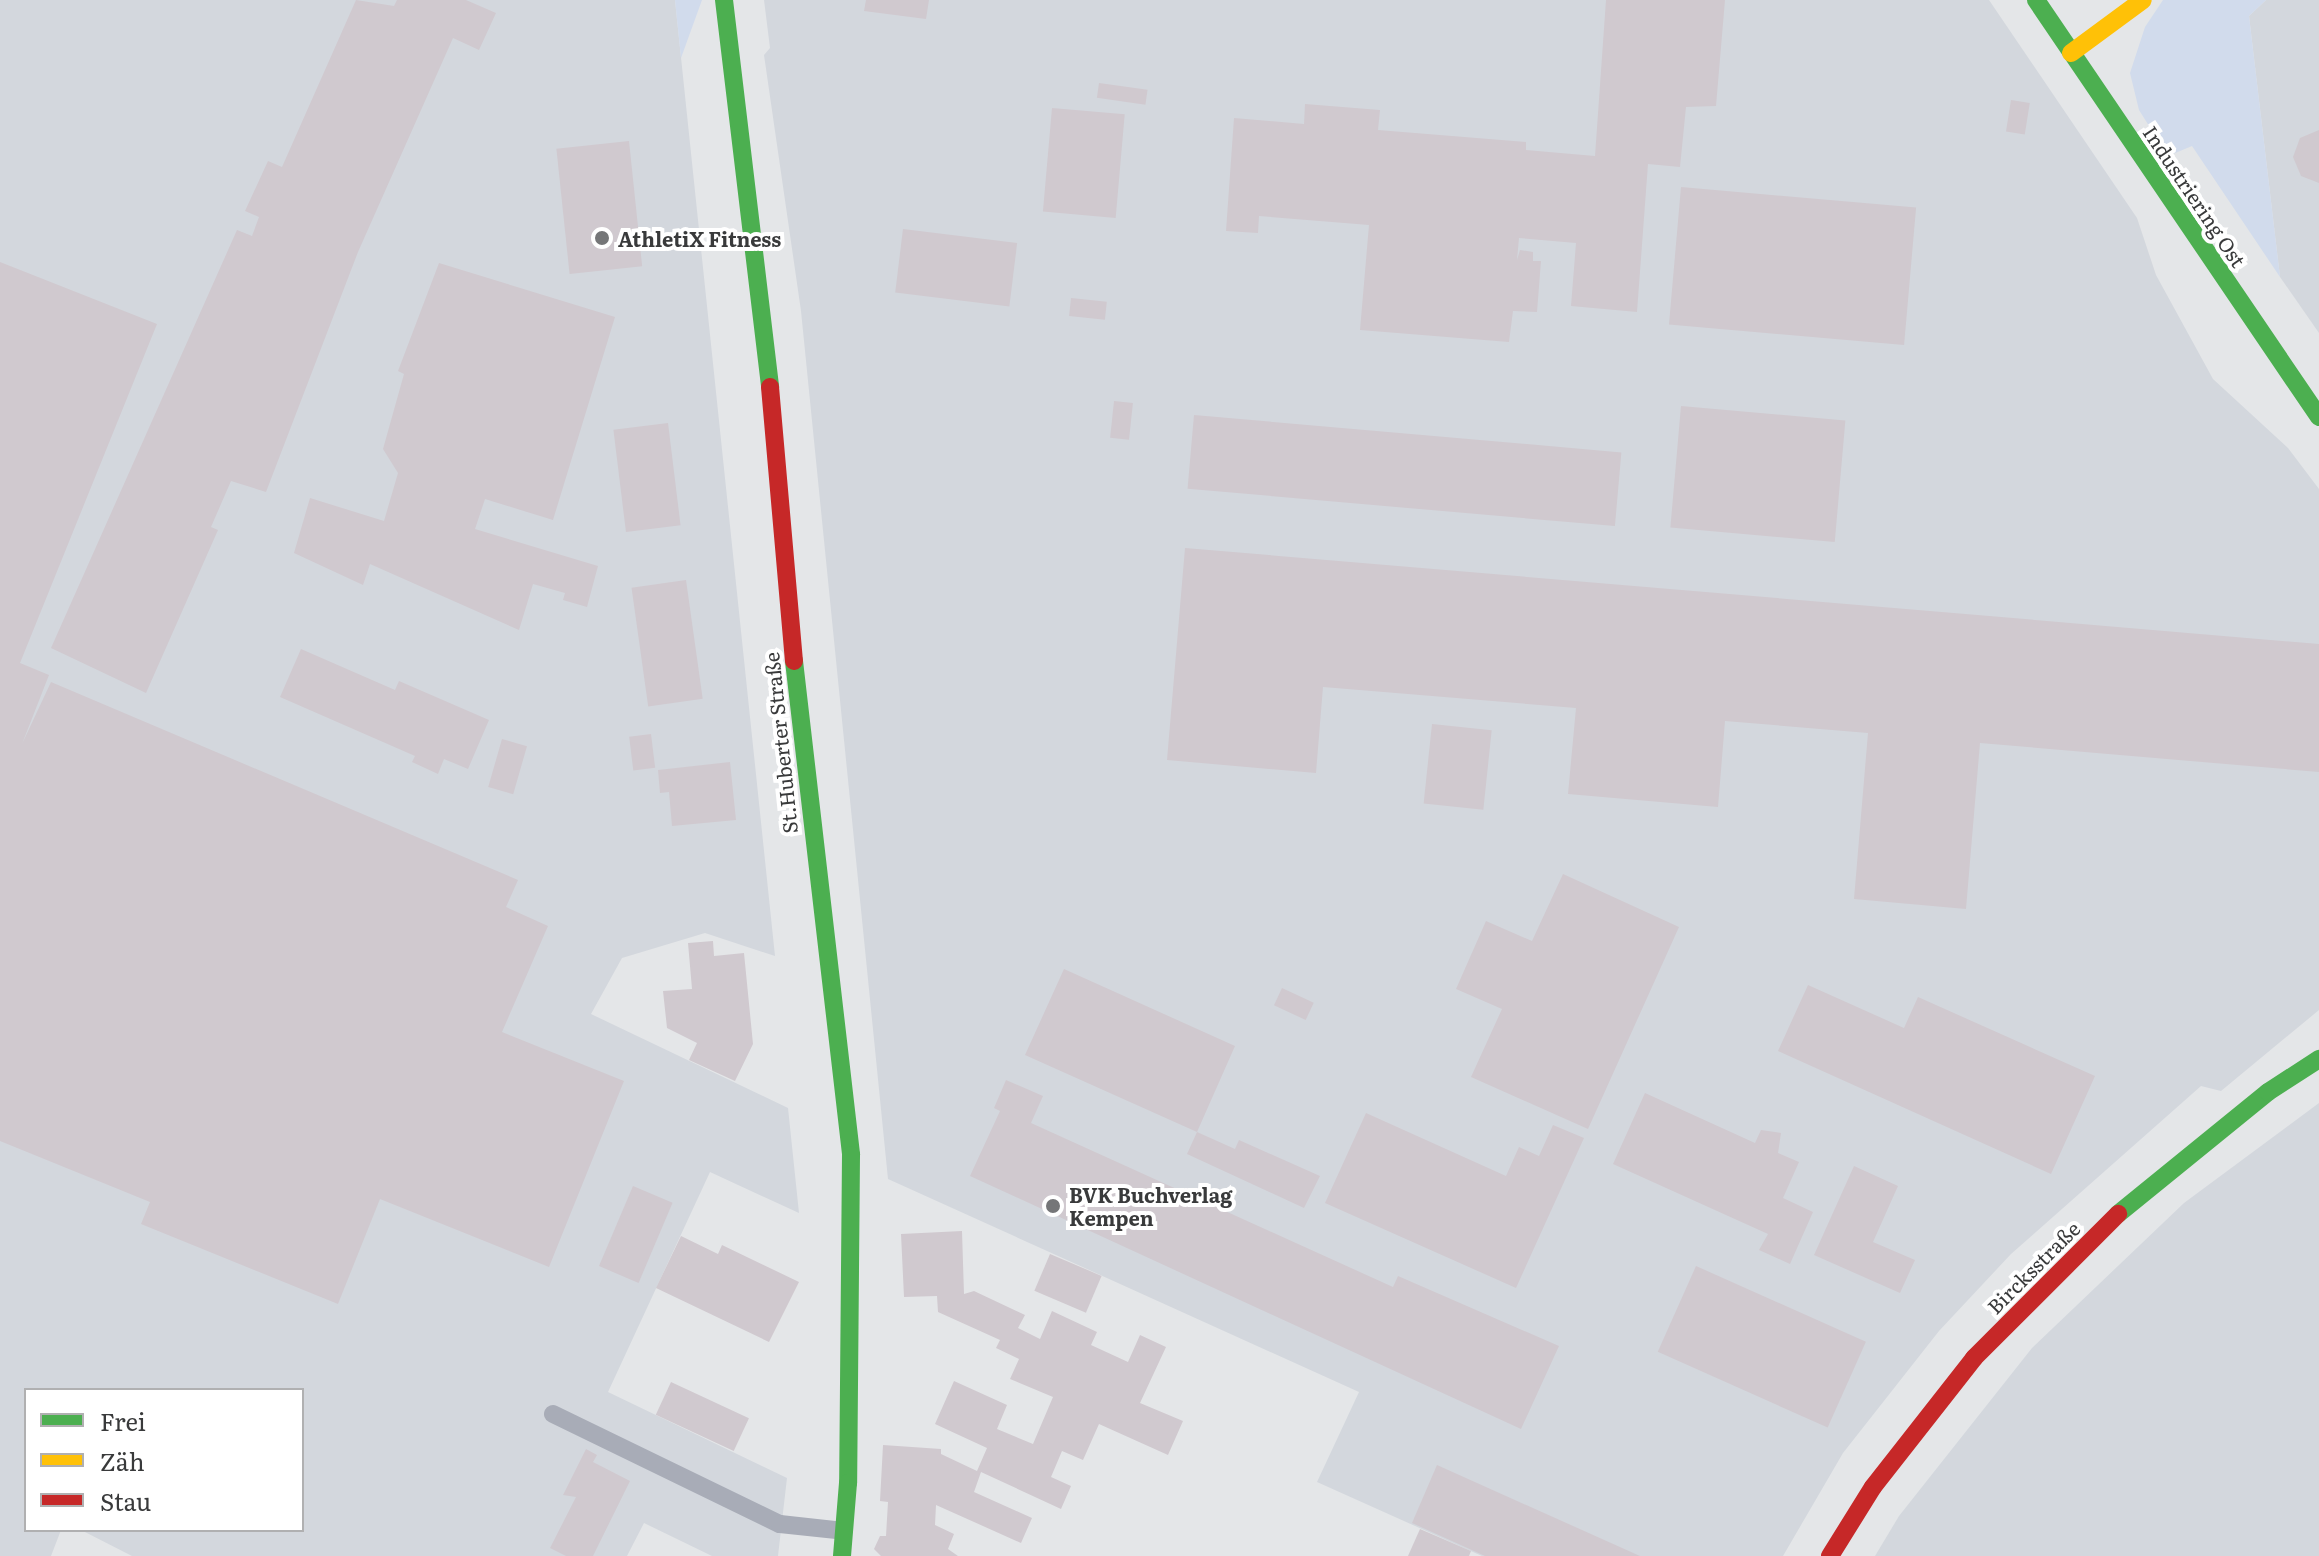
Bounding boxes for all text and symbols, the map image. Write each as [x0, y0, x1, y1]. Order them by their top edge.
street label: Industriering Ost [2139, 121, 2251, 271]
place label: AthletiX Fitness [618, 226, 781, 250]
marker: AthletiX Fitness [593, 229, 611, 247]
street label: St.Huberter Straße [759, 651, 801, 835]
place label: BVK Buchverlag Kempen [1069, 1182, 1232, 1229]
marker: BVK Buchverlag Kempen [1044, 1197, 1062, 1215]
street label: Bircksstraße [1982, 1216, 2084, 1318]
legend [24, 1388, 304, 1532]
text: Frei [100, 1403, 146, 1438]
text: Zäh [100, 1443, 145, 1478]
text: Stau [100, 1483, 151, 1518]

